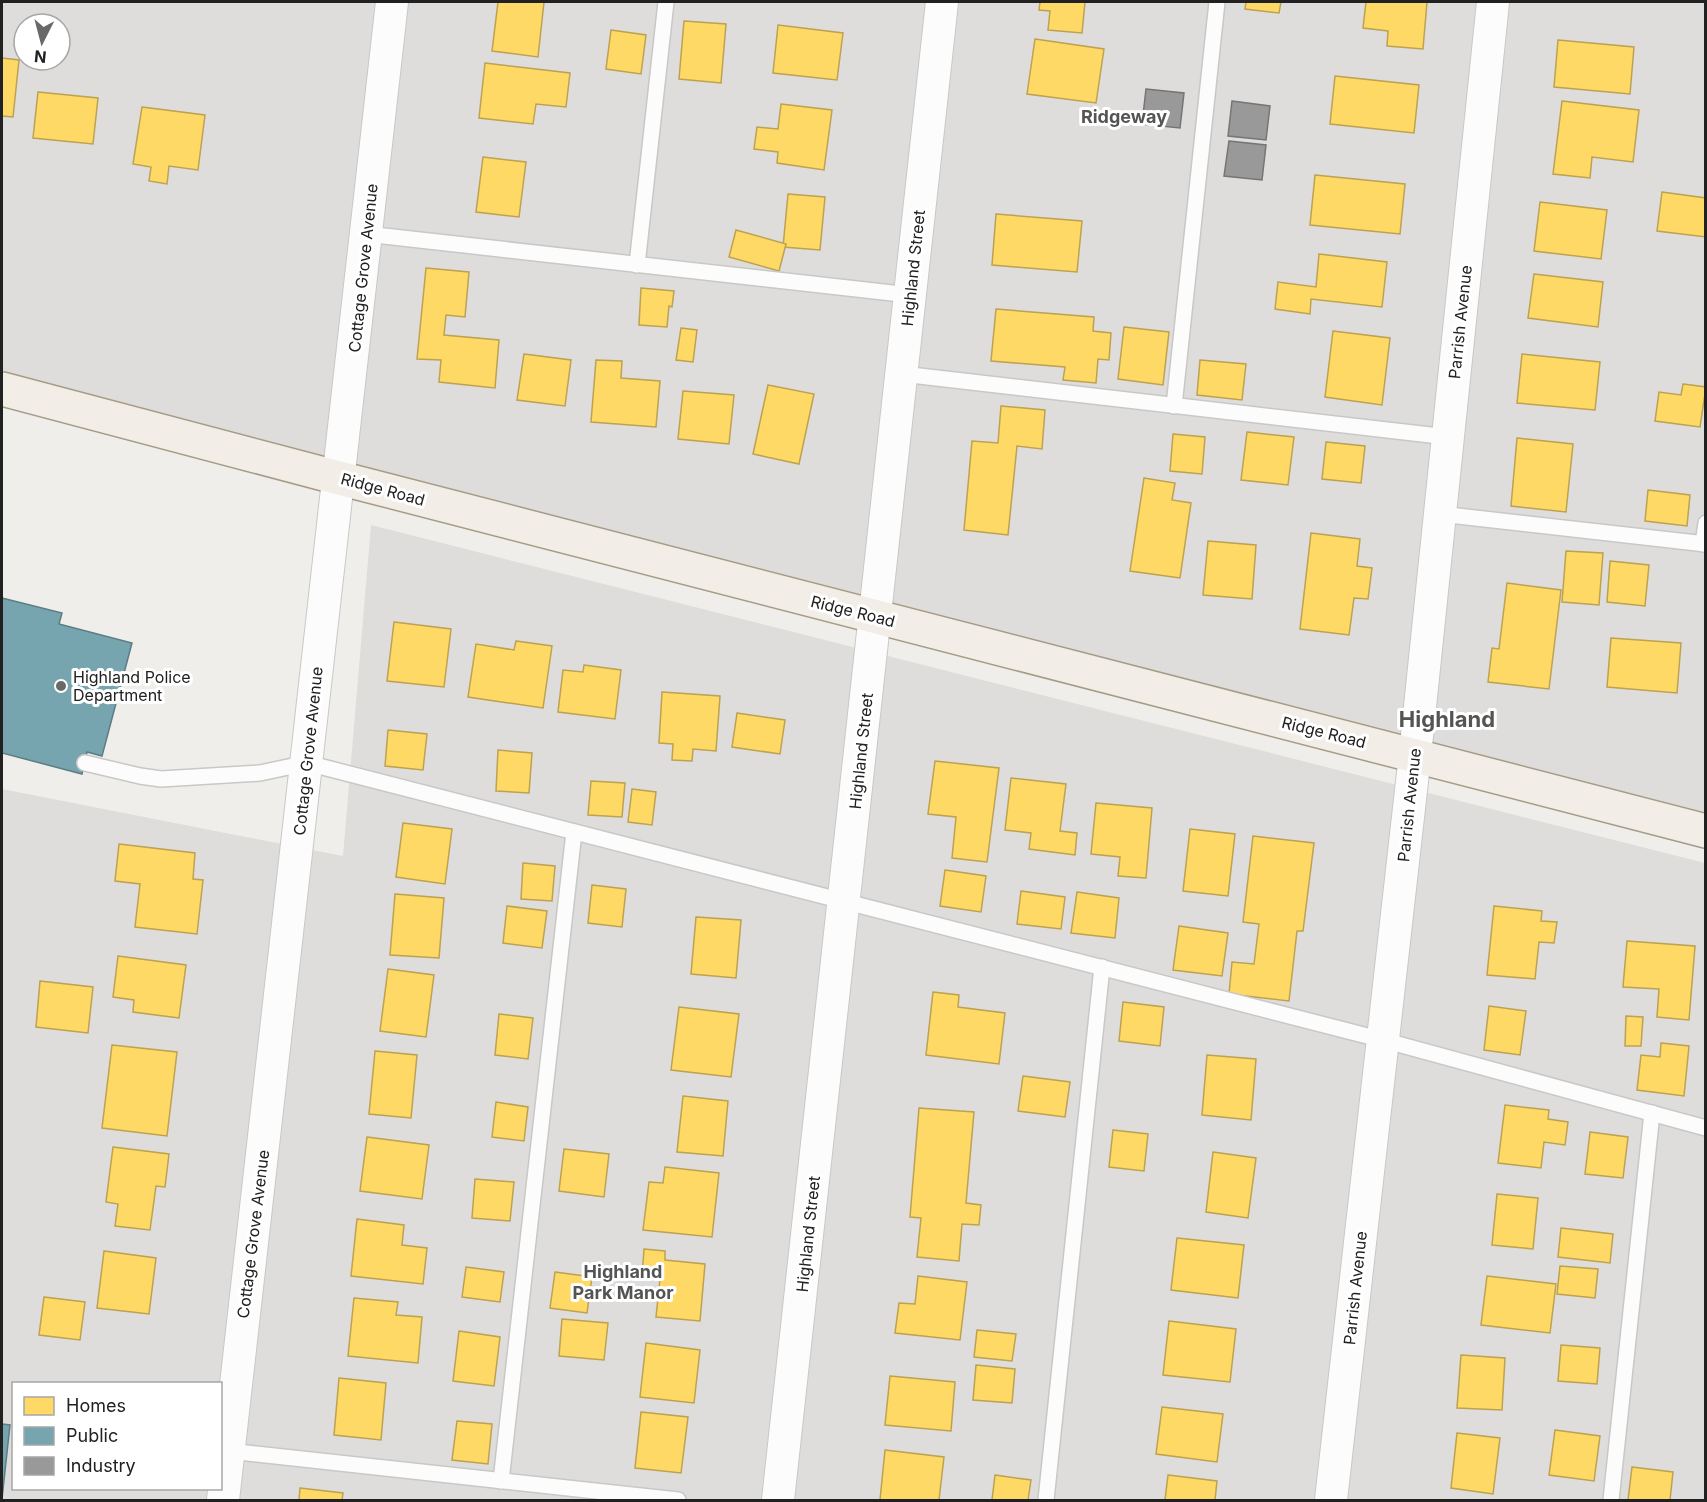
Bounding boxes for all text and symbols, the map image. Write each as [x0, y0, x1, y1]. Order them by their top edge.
north arrow [12, 12, 72, 72]
text: N [33, 46, 48, 68]
district label: Ridgeway [1081, 106, 1167, 127]
street label: Cottage Grove Avenue [344, 183, 382, 353]
street label: Highland Street [897, 209, 929, 327]
street label: Parrish Avenue [1444, 264, 1476, 380]
street label: Ridge Road [339, 468, 427, 510]
street label: Ridge Road [809, 591, 897, 631]
street label: Cottage Grove Avenue [289, 666, 327, 836]
place label: Highland Police Department [73, 667, 191, 705]
marker: Highland Police Department [54, 679, 68, 693]
street label: Highland Street [845, 692, 877, 810]
district label: Highland [1399, 706, 1495, 732]
street label: Ridge Road [1280, 712, 1368, 752]
street label: Parrish Avenue [1393, 747, 1425, 863]
street label: Cottage Grove Avenue [233, 1149, 273, 1319]
street label: Highland Street [792, 1175, 824, 1293]
street label: Parrish Avenue [1339, 1230, 1371, 1346]
district label: Highland Park Manor [573, 1261, 674, 1303]
legend [12, 1382, 222, 1490]
text: Homes [66, 1395, 126, 1416]
text: Public [66, 1425, 118, 1446]
text: Industry [66, 1455, 136, 1476]

